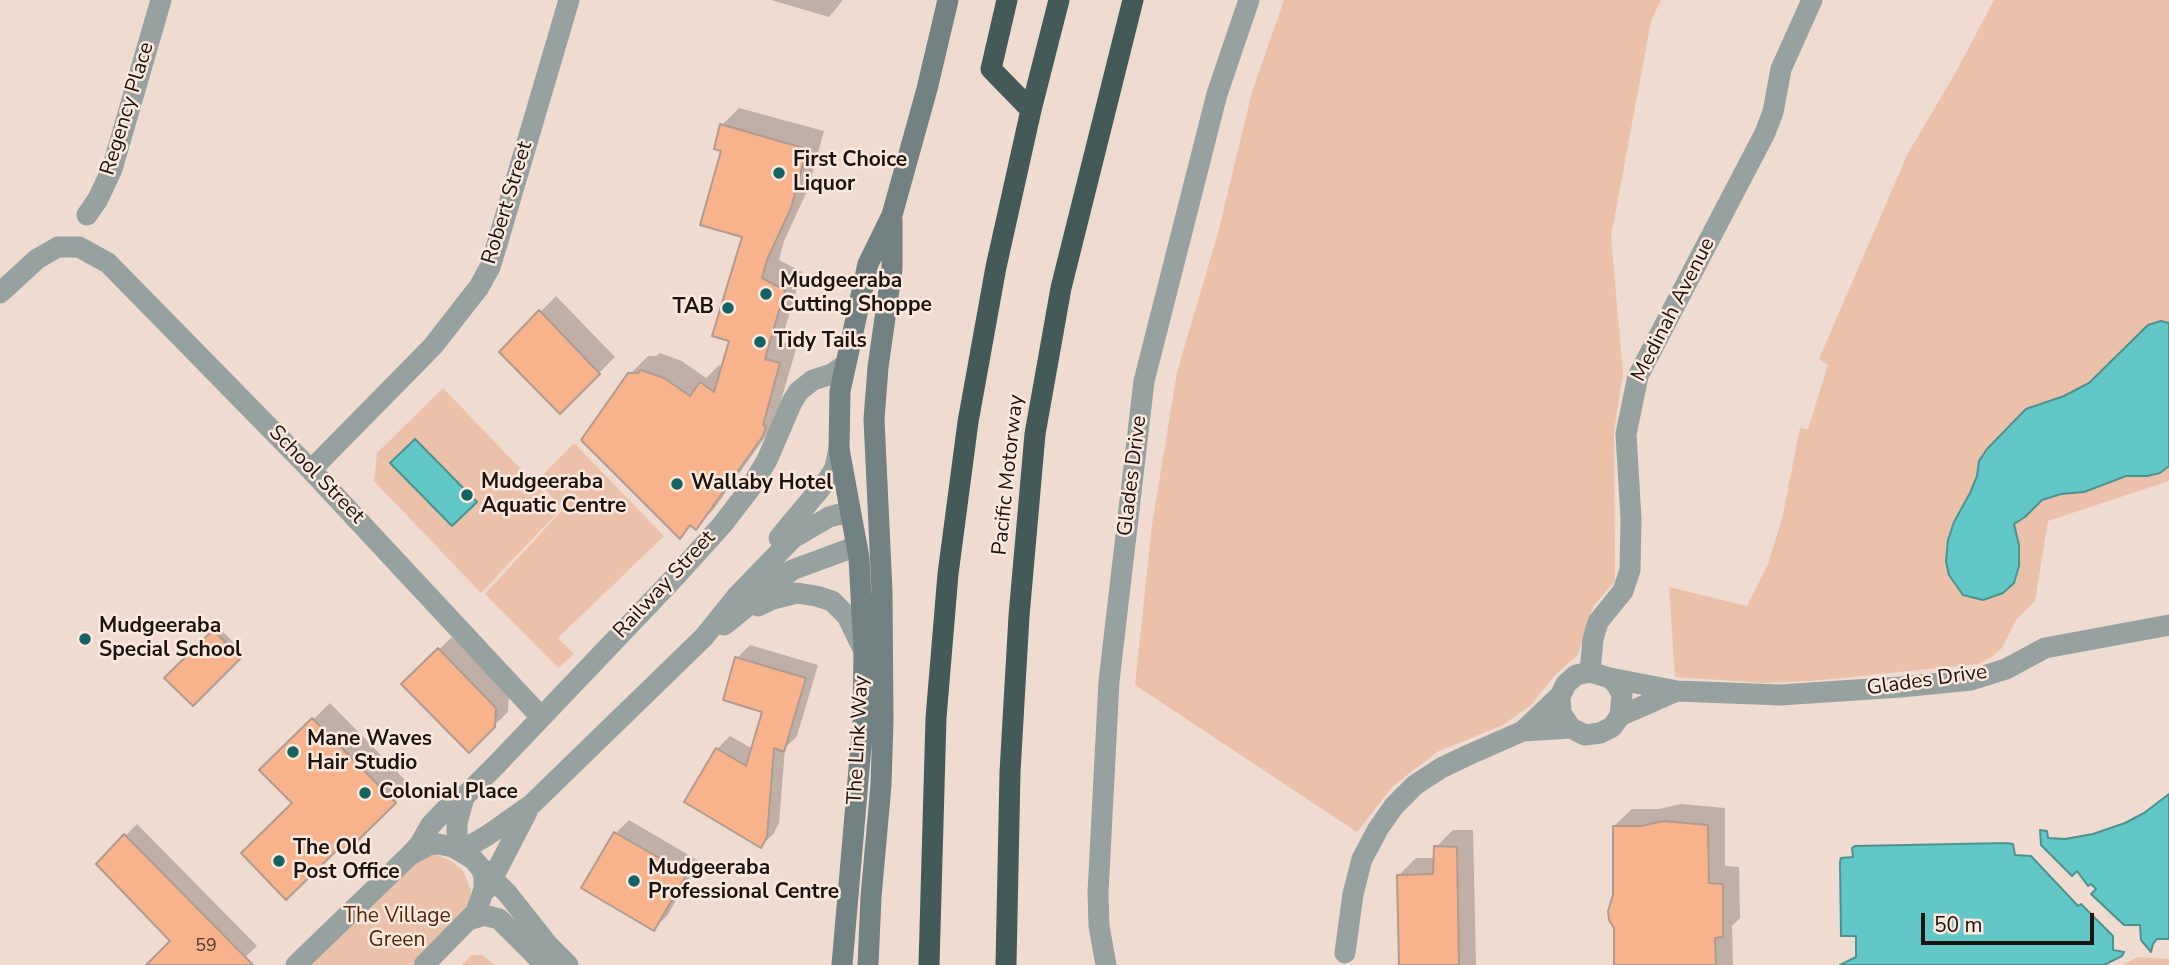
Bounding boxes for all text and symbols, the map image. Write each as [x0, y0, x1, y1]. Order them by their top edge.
street label: Regency Place [96, 39, 160, 179]
street label: Robert Street [477, 139, 539, 267]
place label: First Choice Liquor [793, 148, 907, 198]
marker: First Choice Liquor [771, 165, 787, 181]
street label: Medinah Avenue [1627, 234, 1721, 386]
place label: Mudgeeraba Cutting Shoppe [780, 269, 932, 319]
marker: Mudgeeraba Cutting Shoppe [758, 286, 774, 302]
place label: TAB [673, 295, 714, 321]
marker: TAB [720, 300, 736, 316]
place label: Tidy Tails [774, 329, 867, 355]
marker: Tidy Tails [752, 334, 768, 350]
street label: Pacific Motorway [988, 394, 1030, 556]
street label: Glades Drive [1113, 414, 1153, 538]
street label: School Street [263, 421, 369, 529]
place label: Mudgeeraba Aquatic Centre [481, 470, 626, 520]
place label: Wallaby Hotel [691, 471, 833, 497]
marker: Wallaby Hotel [669, 476, 685, 492]
marker: Mudgeeraba Aquatic Centre [459, 487, 475, 503]
street label: Railway Street [609, 526, 721, 644]
place label: Mudgeeraba Special School [99, 614, 242, 664]
marker: Mudgeeraba Special School [77, 631, 93, 647]
street label: Glades Drive [1865, 660, 1989, 702]
street label: The Link Way [843, 675, 875, 805]
place label: Mane Waves Hair Studio [307, 727, 432, 777]
marker: Mane Waves Hair Studio [285, 744, 301, 760]
place label: Colonial Place [379, 780, 518, 806]
marker: Colonial Place [357, 785, 373, 801]
place label: The Old Post Office [293, 836, 400, 886]
marker: The Old Post Office [271, 853, 287, 869]
place label: Mudgeeraba Professional Centre [648, 856, 839, 906]
marker: Mudgeeraba Professional Centre [626, 873, 642, 889]
scale bar [1924, 898, 2097, 942]
park label: The Village Green [343, 904, 451, 954]
text: 50 m [1934, 911, 1983, 939]
house number: 59 [195, 936, 217, 958]

